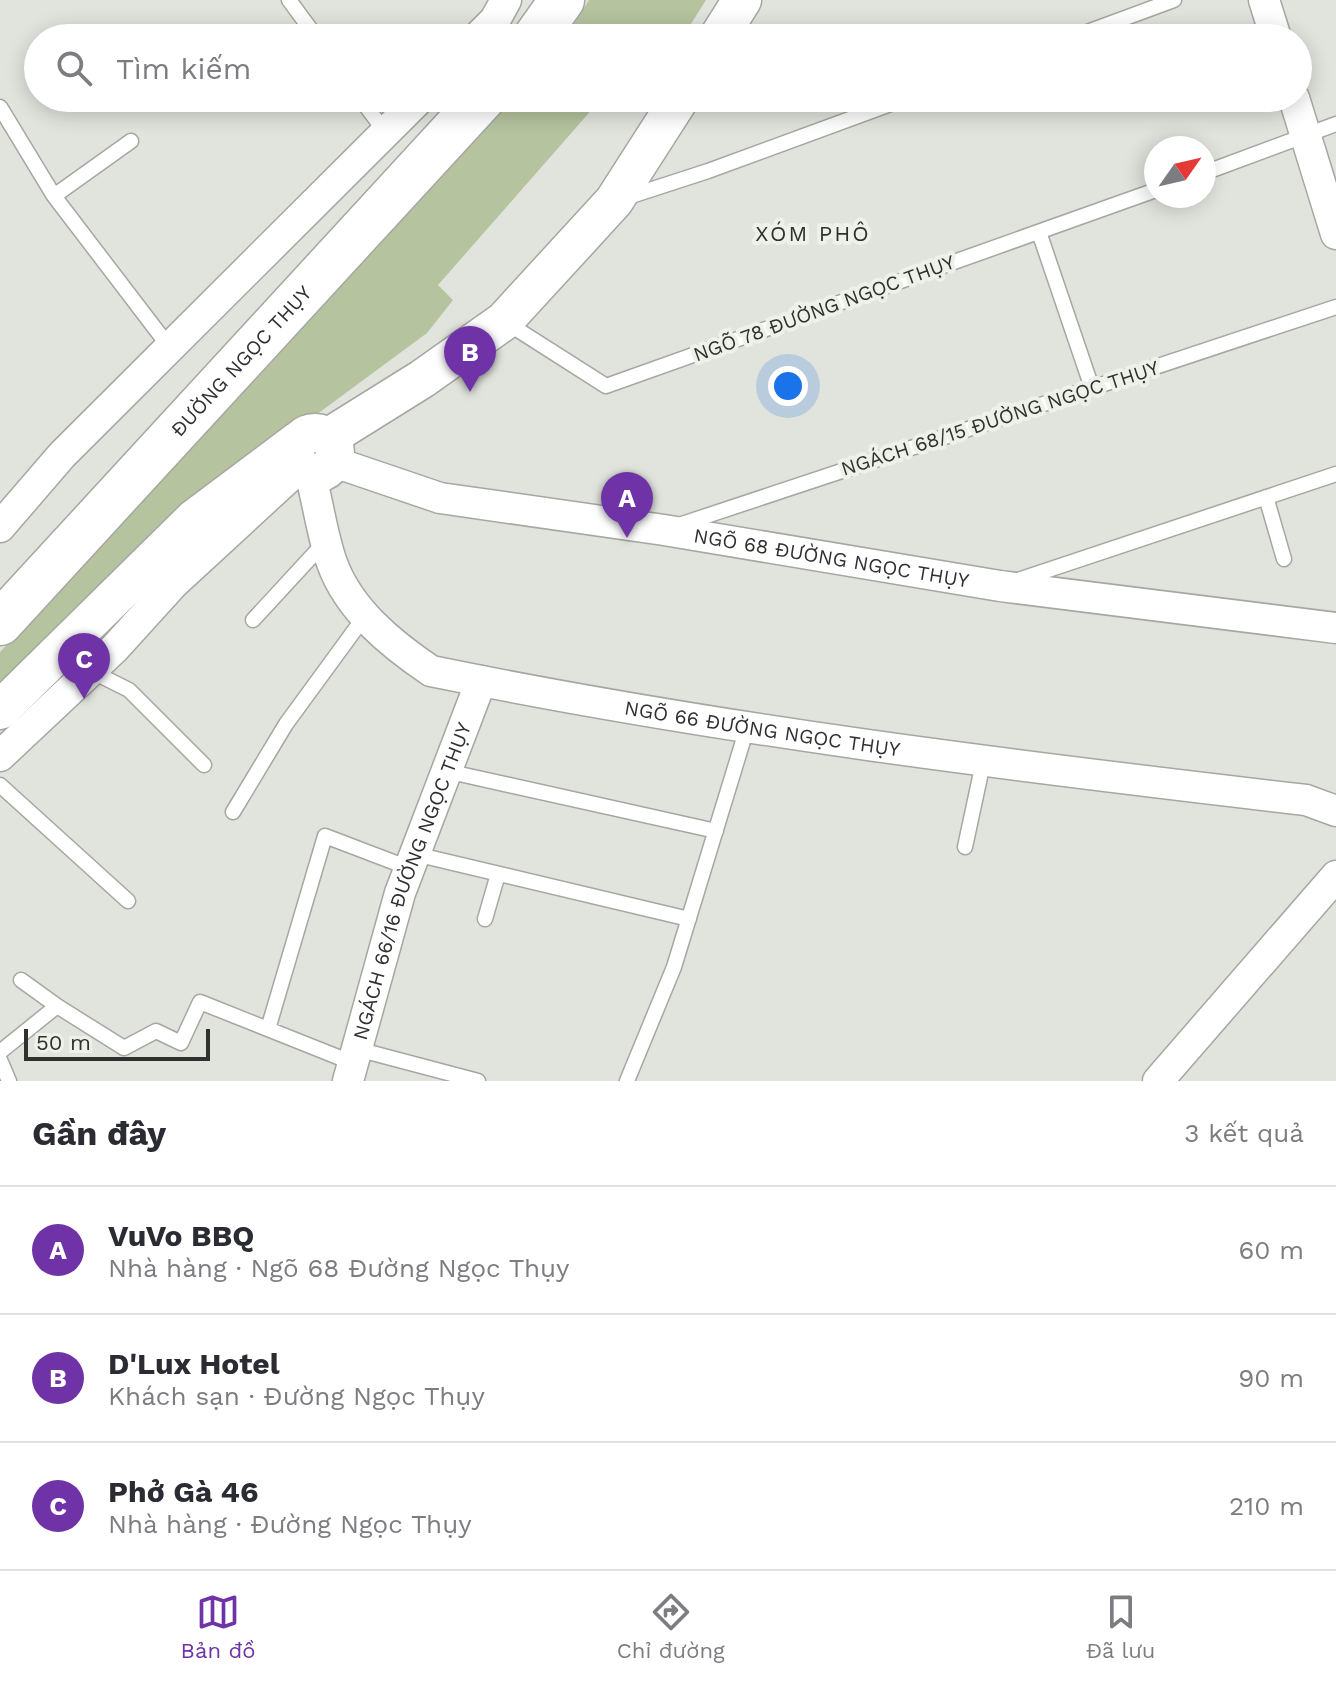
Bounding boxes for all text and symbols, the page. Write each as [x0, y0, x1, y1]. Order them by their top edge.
search box [24, 24, 1312, 112]
icon: search [52, 46, 96, 90]
text: Tìm kiếm [116, 51, 251, 86]
north arrow [1144, 136, 1216, 208]
district label: XÓM PHÔ [755, 221, 871, 246]
street label: NGÕ 78 ĐƯỜNG NGỌC THỤY [690, 249, 959, 367]
street label: ĐƯỜNG NGỌC THỤY [166, 280, 317, 441]
pin: B [444, 326, 496, 392]
street label: NGÁCH 68/15 ĐƯỜNG NGỌC THỤY [838, 355, 1163, 481]
your location [768, 366, 808, 406]
pin: A [601, 472, 653, 538]
street label: NGÕ 68 ĐƯỜNG NGỌC THỤY [692, 523, 971, 593]
pin: C [58, 633, 110, 699]
street label: NGÕ 66 ĐƯỜNG NGỌC THỤY [623, 695, 902, 761]
street label: NGÁCH 66/16 ĐƯỜNG NGỌC THỤY [348, 718, 476, 1043]
scale bar [24, 1025, 210, 1061]
text: 50 m [36, 1030, 91, 1055]
text: Gần đây [32, 1113, 166, 1153]
text: 3 kết quả [1184, 1118, 1304, 1148]
text: VuVo BBQ [108, 1218, 254, 1253]
text: A [49, 1235, 67, 1265]
text: 60 m [1238, 1235, 1304, 1265]
text: Nhà hàng · Ngõ 68 Đường Ngọc Thụy [108, 1253, 569, 1283]
text: D'Lux Hotel [108, 1346, 280, 1381]
text: B [49, 1363, 67, 1393]
text: 90 m [1238, 1363, 1304, 1393]
text: Khách sạn · Đường Ngọc Thụy [108, 1381, 485, 1411]
text: Phở Gà 46 [108, 1474, 258, 1509]
text: C [49, 1491, 67, 1521]
text: 210 m [1229, 1491, 1304, 1521]
text: Nhà hàng · Đường Ngọc Thụy [108, 1509, 472, 1539]
tab: Bản đồ [181, 1590, 256, 1663]
tab: Chỉ đường [617, 1590, 725, 1663]
tab: Đã lưu [1086, 1590, 1155, 1663]

